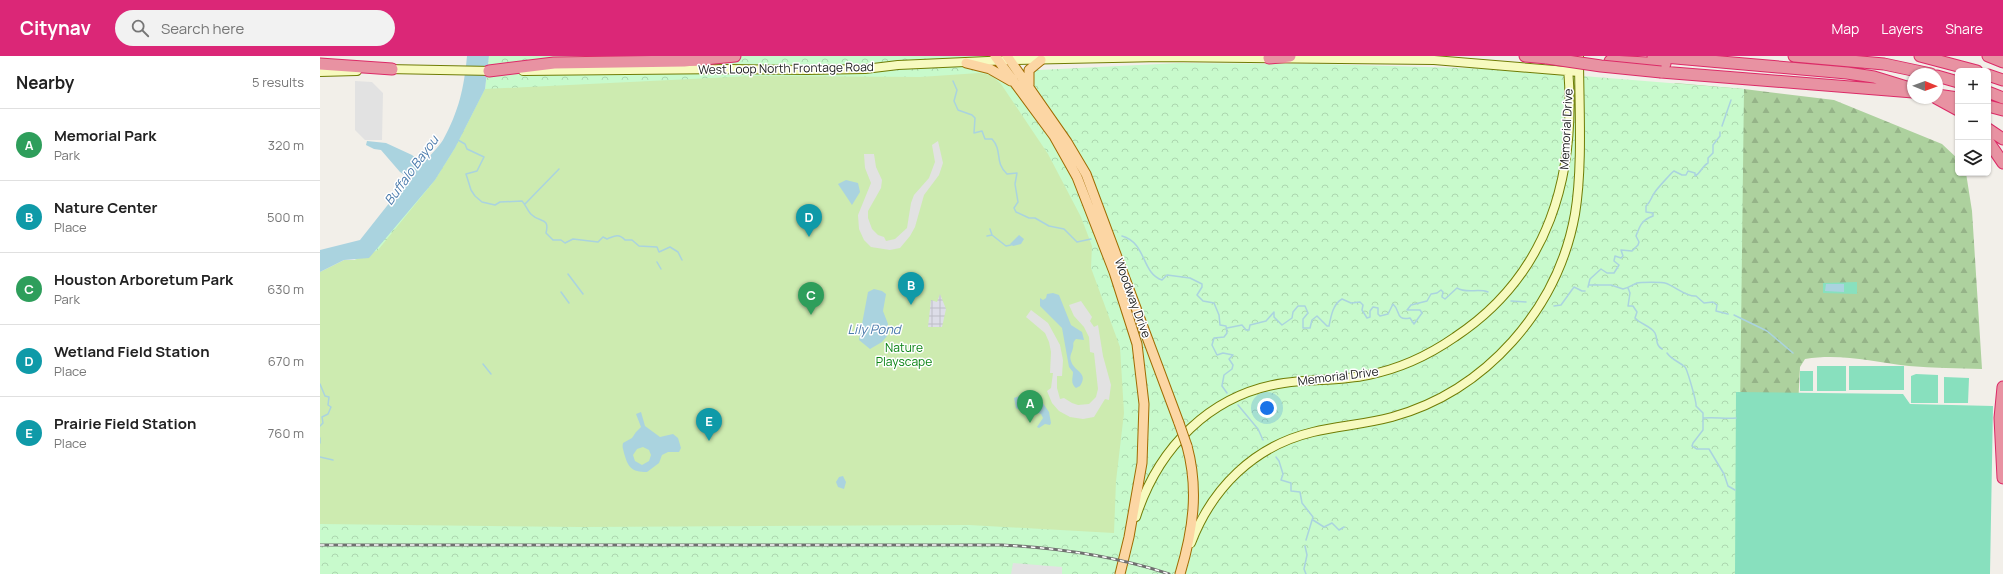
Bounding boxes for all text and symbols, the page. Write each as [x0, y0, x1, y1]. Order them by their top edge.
search box [115, 10, 395, 46]
text: Citynav [20, 15, 91, 41]
icon: search [129, 17, 151, 39]
text: Search here [161, 18, 244, 39]
text: Map [1831, 19, 1859, 38]
text: Layers [1881, 19, 1923, 38]
text: Share [1945, 19, 1983, 38]
street label: West Loop North Frontage Road [698, 58, 874, 78]
north arrow [1907, 68, 1943, 104]
map controls [1955, 68, 1991, 176]
button: + [1955, 68, 1991, 104]
text: Nearby [16, 71, 74, 94]
text: 5 results [252, 73, 304, 91]
street label: Memorial Drive [1555, 88, 1577, 170]
button: − [1955, 104, 1991, 140]
text: Memorial Park [54, 125, 156, 146]
water label: Buffalo Bayou [380, 131, 443, 208]
text: A [25, 136, 33, 154]
text: 320 m [268, 136, 304, 154]
button: layers [1955, 140, 1991, 176]
text: Park [54, 146, 80, 164]
text: Nature Center [54, 197, 158, 218]
pin: D [796, 204, 822, 237]
text: B [25, 208, 33, 226]
text: 500 m [267, 208, 304, 226]
text: Place [54, 218, 87, 236]
street label: Woodway Drive [1111, 256, 1155, 340]
text: Houston Arboretum Park [54, 269, 233, 290]
pin: B [898, 272, 924, 305]
text: C [24, 280, 34, 298]
text: 630 m [267, 280, 304, 298]
pin: C [798, 282, 824, 315]
text: Park [54, 290, 80, 308]
water label: Lily Pond [847, 320, 903, 338]
park label: Nature Playscape [876, 339, 932, 370]
text: Wetland Field Station [54, 341, 210, 362]
text: D [24, 352, 34, 370]
text: 670 m [268, 352, 304, 370]
text: Place [54, 362, 87, 380]
street label: Memorial Drive [1297, 363, 1379, 389]
pin: A [1017, 390, 1043, 423]
your location [1257, 398, 1277, 418]
pin: E [696, 408, 722, 441]
text: Prairie Field Station [54, 413, 196, 434]
text: E [25, 424, 33, 442]
text: 760 m [268, 424, 304, 442]
text: Place [54, 434, 87, 452]

